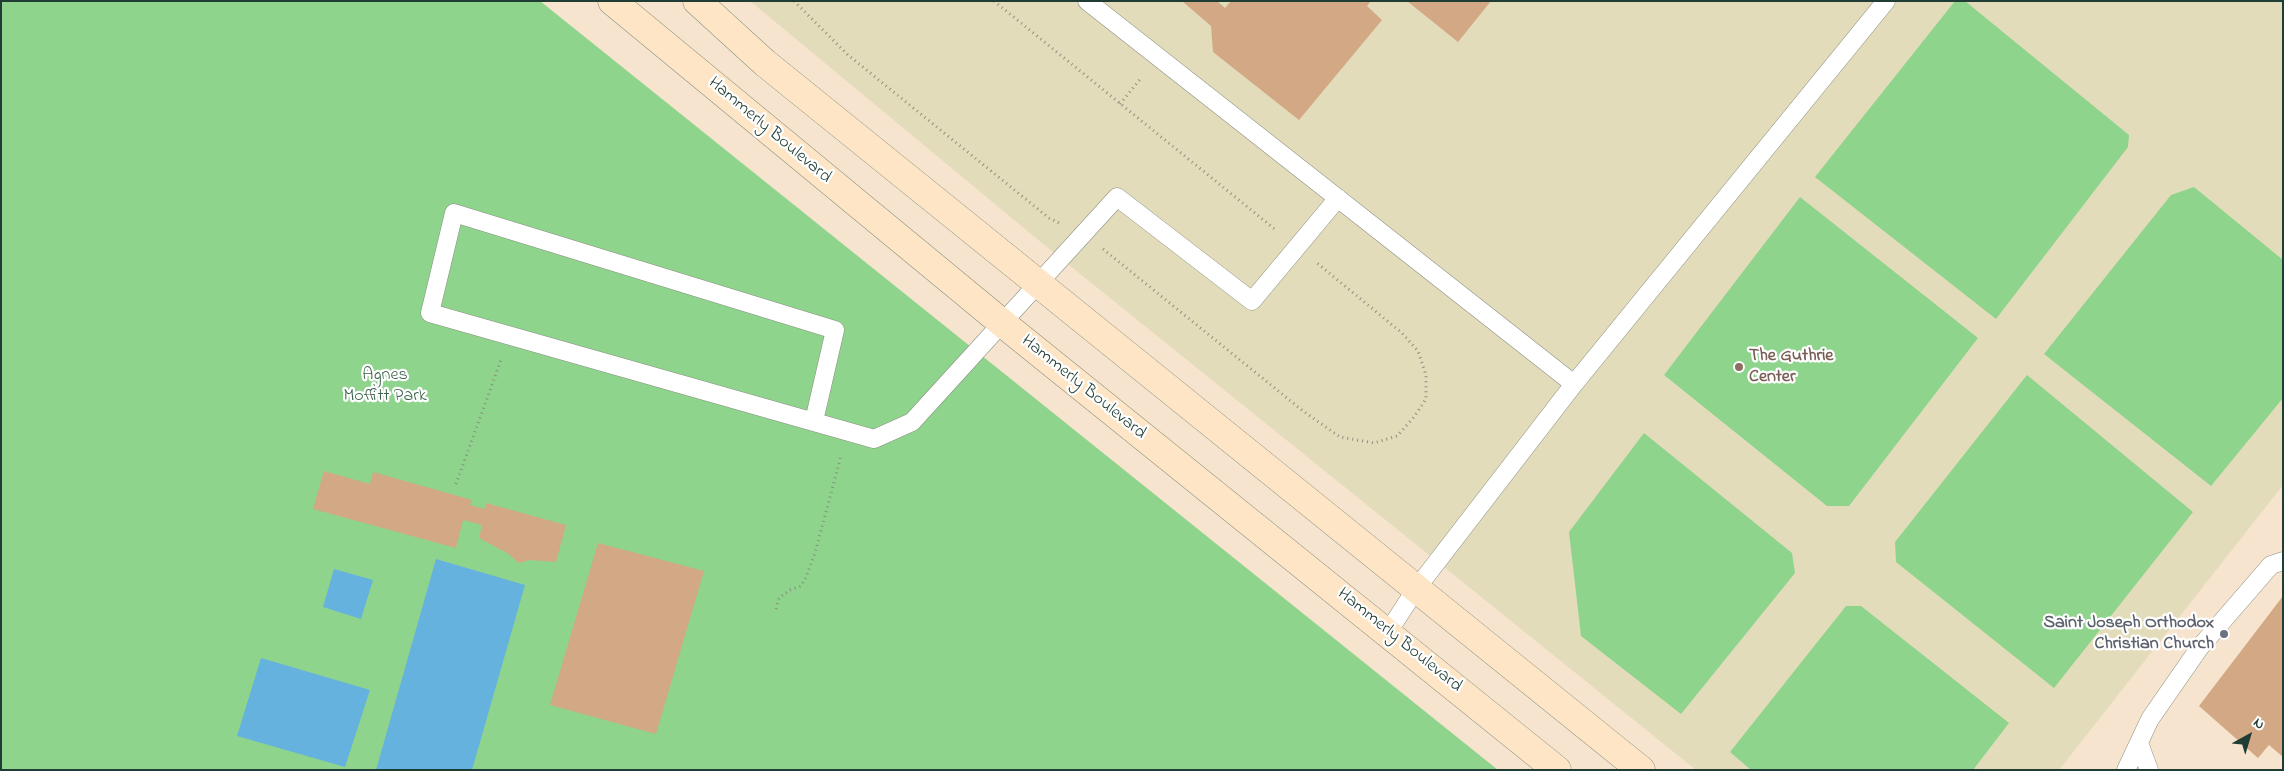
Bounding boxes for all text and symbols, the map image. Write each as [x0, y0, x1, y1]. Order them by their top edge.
street label: Hammerly Boulevard [703, 73, 835, 189]
street label: Hammerly Boulevard [1016, 331, 1150, 445]
place label: The Guthrie Center [1749, 346, 1833, 388]
marker: The Guthrie Center [1733, 361, 1745, 373]
park label: Agnes Moffitt Park [343, 365, 427, 408]
street label: Hammerly Boulevard [1332, 584, 1466, 698]
place label: Saint Joseph Orthodox Christian Church [2043, 613, 2214, 656]
marker: Saint Joseph Orthodox Christian Church [2218, 628, 2230, 640]
north arrow [2224, 711, 2274, 761]
text: N [2248, 713, 2269, 735]

